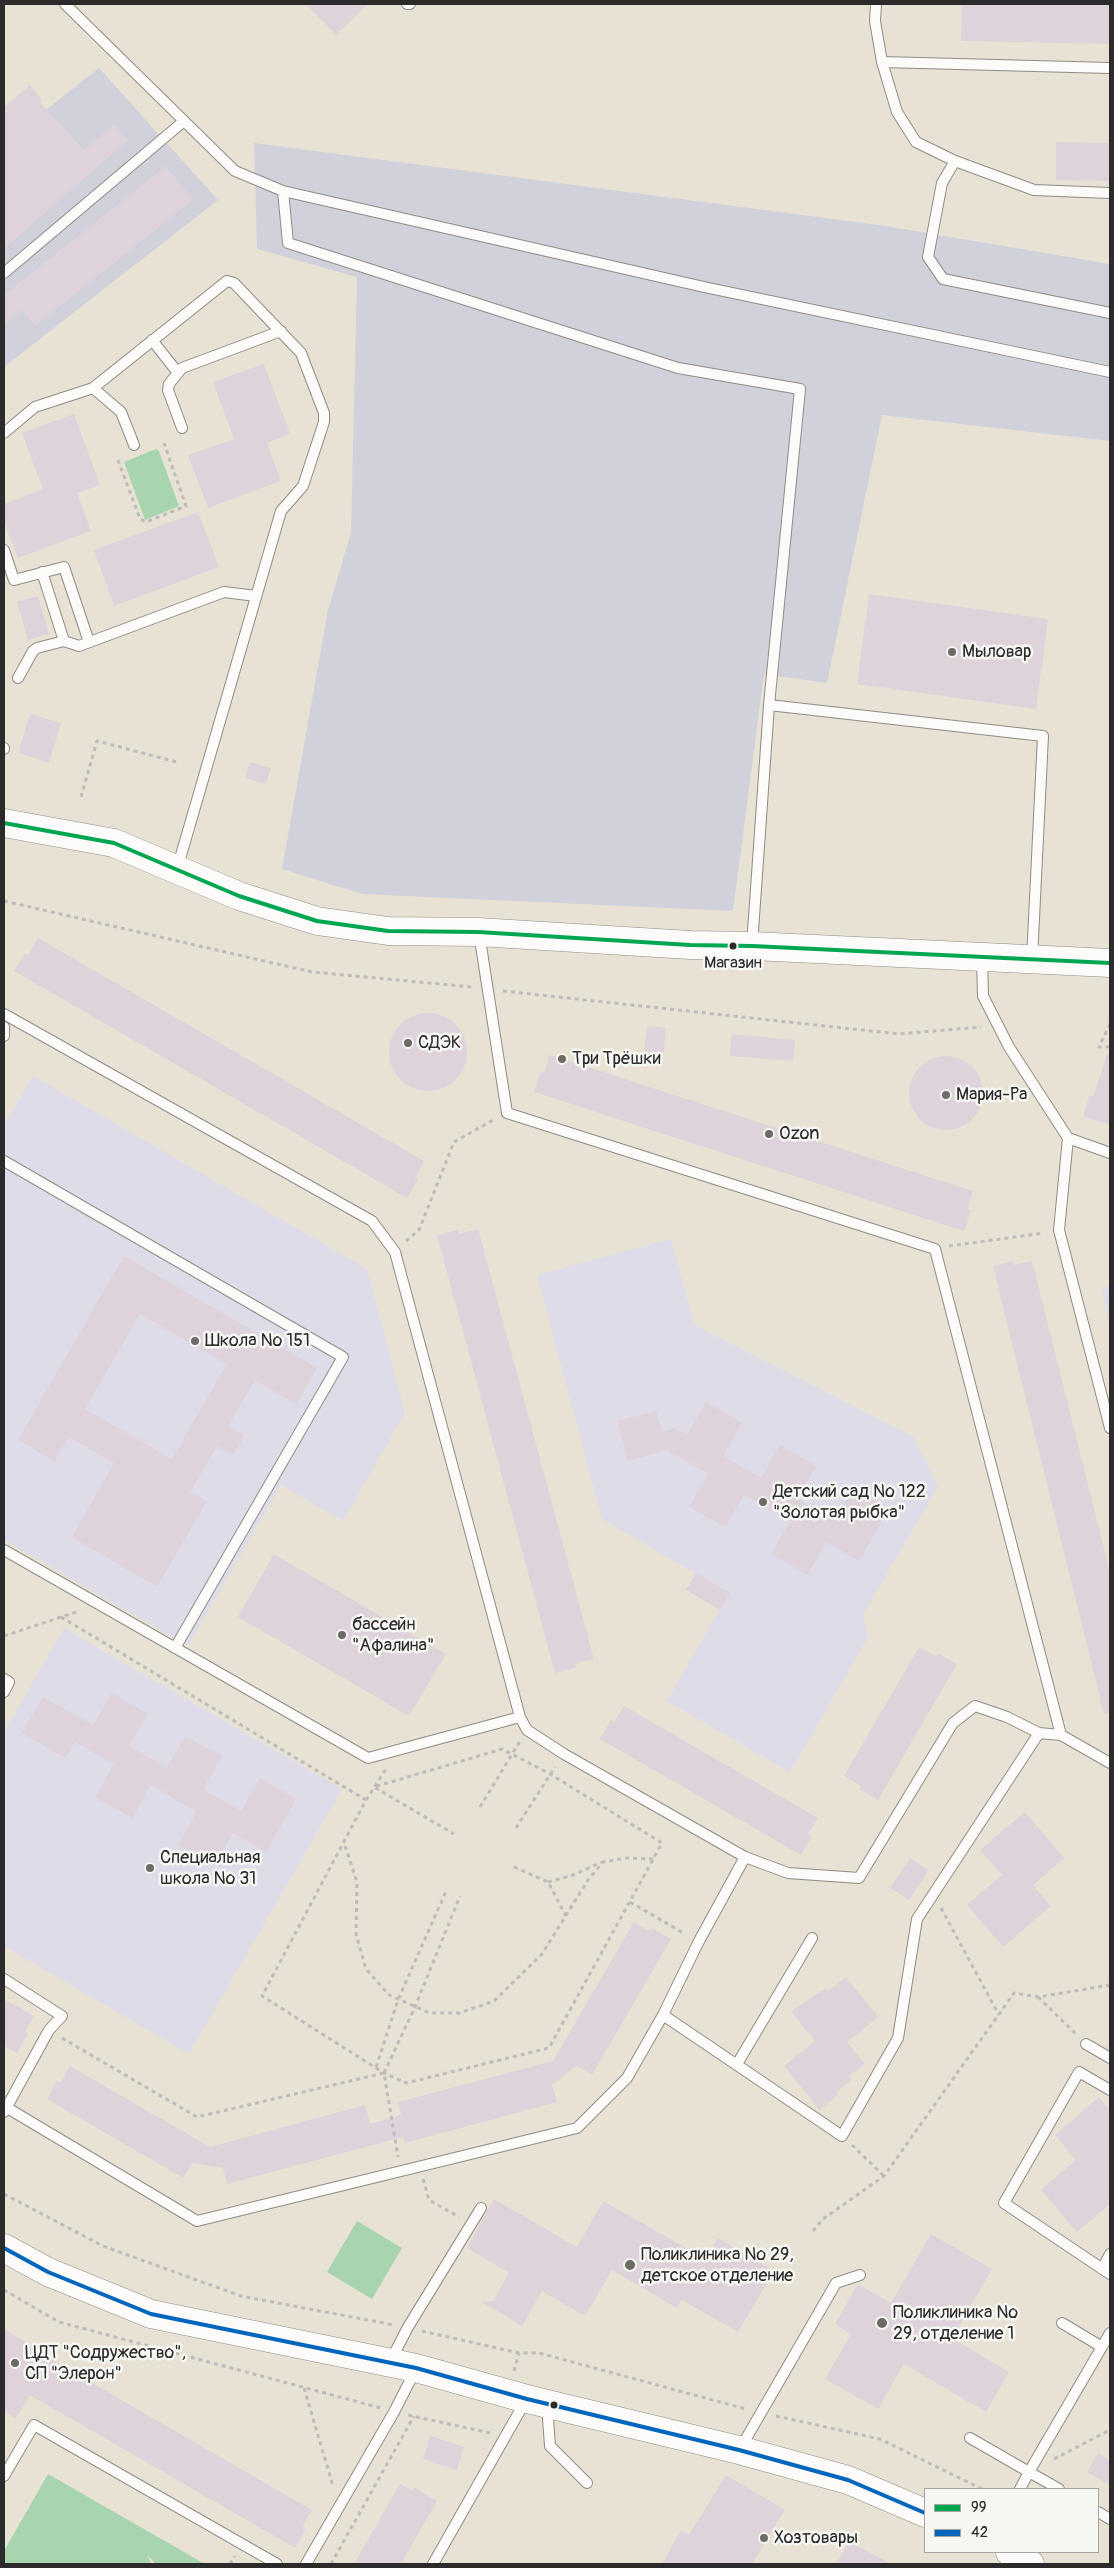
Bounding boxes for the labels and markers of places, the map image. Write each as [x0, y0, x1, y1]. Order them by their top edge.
place label: Мыловар [962, 641, 1031, 663]
marker: Мыловар [946, 646, 958, 658]
marker: Магазин [728, 941, 738, 951]
place label: Магазин [704, 954, 762, 974]
place label: СДЭК [418, 1032, 461, 1054]
marker: СДЭК [402, 1037, 414, 1049]
place label: Три Трёшки [572, 1048, 661, 1070]
marker: Три Трёшки [556, 1053, 568, 1065]
place label: Мария-Ра [956, 1084, 1027, 1106]
marker: Мария-Ра [940, 1089, 952, 1101]
place label: Ozon [779, 1123, 819, 1145]
marker: Ozon [763, 1128, 775, 1140]
place label: Школа № 151 [205, 1330, 310, 1352]
marker: Школа № 151 [189, 1335, 201, 1347]
place label: Детский сад № 122 "Золотая рыбка" [773, 1481, 926, 1524]
marker: Детский сад № 122 "Золотая рыбка" [757, 1496, 769, 1508]
place label: бассейн "Афалина" [352, 1614, 434, 1656]
marker: бассейн "Афалина" [336, 1629, 348, 1641]
place label: Специальная школа № 31 [160, 1847, 260, 1890]
marker: Специальная школа № 31 [144, 1862, 156, 1874]
place label: Поликлиника № 29, детское отделение [641, 2244, 794, 2286]
marker: Поликлиника № 29, детское отделение [623, 2258, 637, 2272]
place label: Поликлиника № 29, отделение 1 [893, 2302, 1018, 2344]
marker: Поликлиника № 29, отделение 1 [875, 2316, 889, 2330]
place label: ЦДТ "Содружество", СП "Элерон" [25, 2342, 186, 2384]
marker: ЦДТ "Содружество", СП "Элерон" [9, 2357, 21, 2369]
unlabelled marker [549, 2400, 559, 2410]
place label: Хозтовары [774, 2527, 858, 2549]
marker: Хозтовары [758, 2532, 770, 2544]

